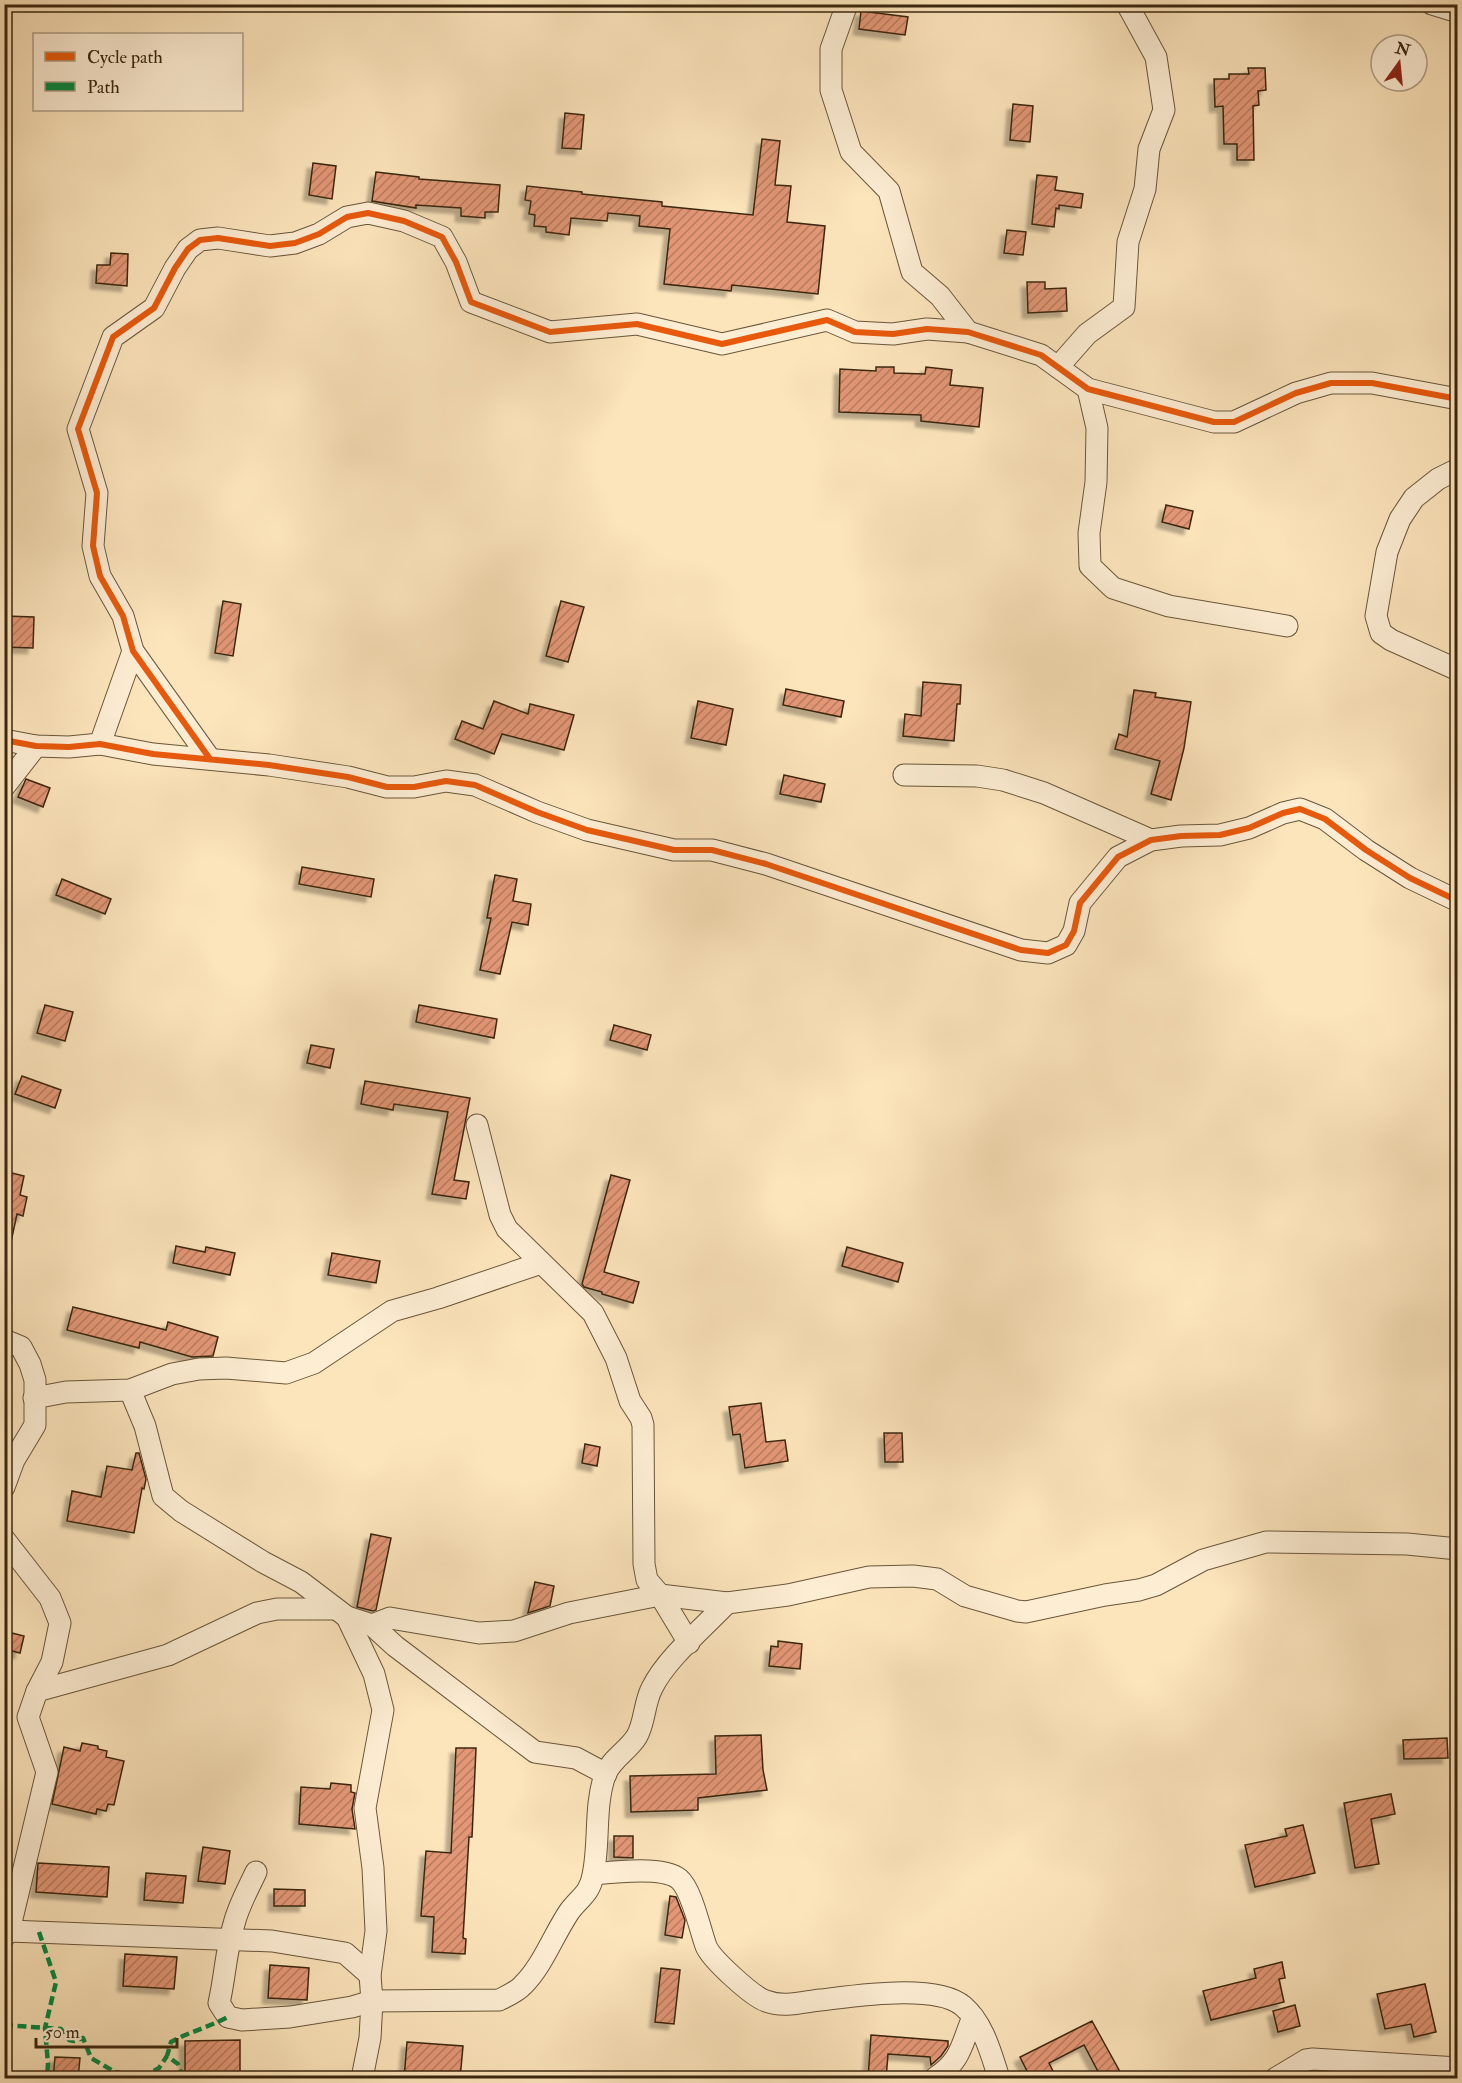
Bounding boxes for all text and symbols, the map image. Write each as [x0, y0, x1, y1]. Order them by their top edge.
legend [33, 33, 243, 111]
north arrow [1369, 33, 1429, 93]
text: N [1392, 38, 1413, 61]
text: Cycle path [87, 46, 163, 69]
text: Path [87, 76, 120, 99]
scale bar [36, 2011, 177, 2049]
text: 50 m [45, 2021, 80, 2044]

